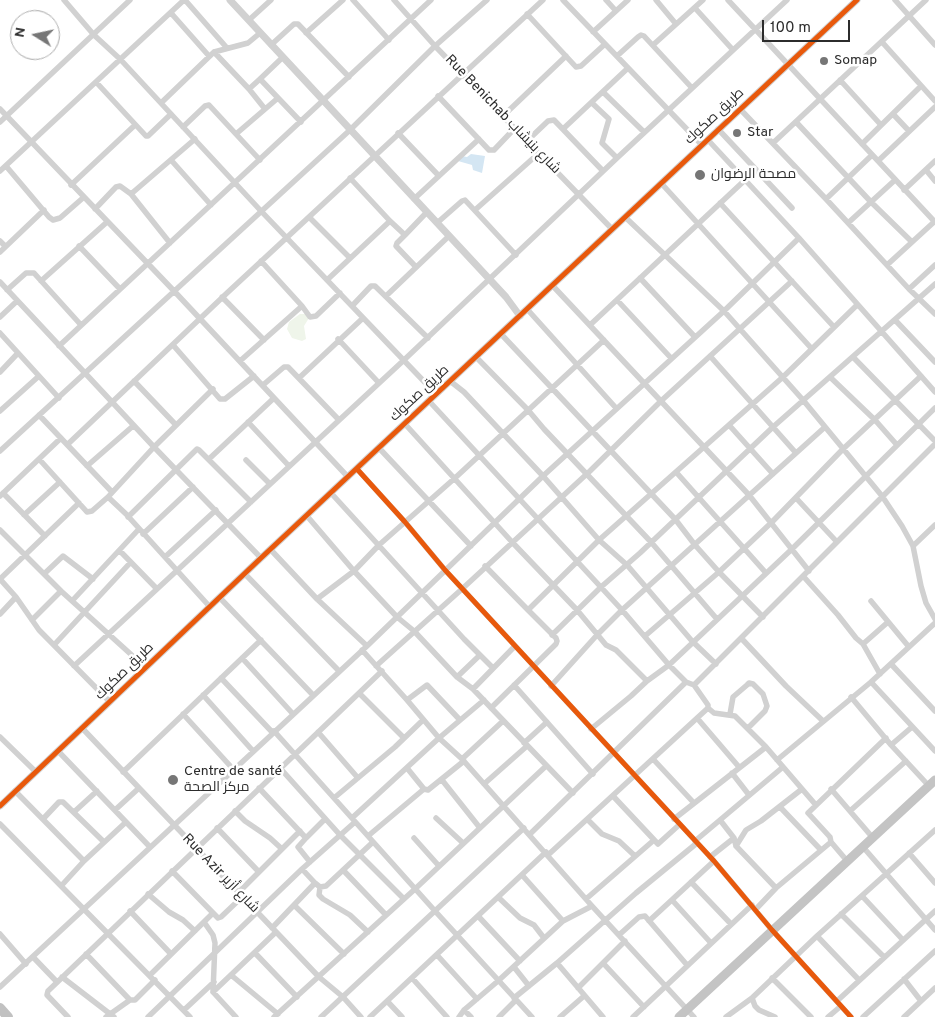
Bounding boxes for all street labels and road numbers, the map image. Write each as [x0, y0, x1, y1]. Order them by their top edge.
street label: Rue Benichab شارع بنيشاب [441, 52, 563, 178]
street label: طريق صكوك [682, 85, 748, 149]
street label: طريق صكوك [387, 362, 453, 426]
street label: طريق صكوك [92, 640, 158, 704]
street label: Rue Azir شارع أزير [178, 831, 262, 917]

